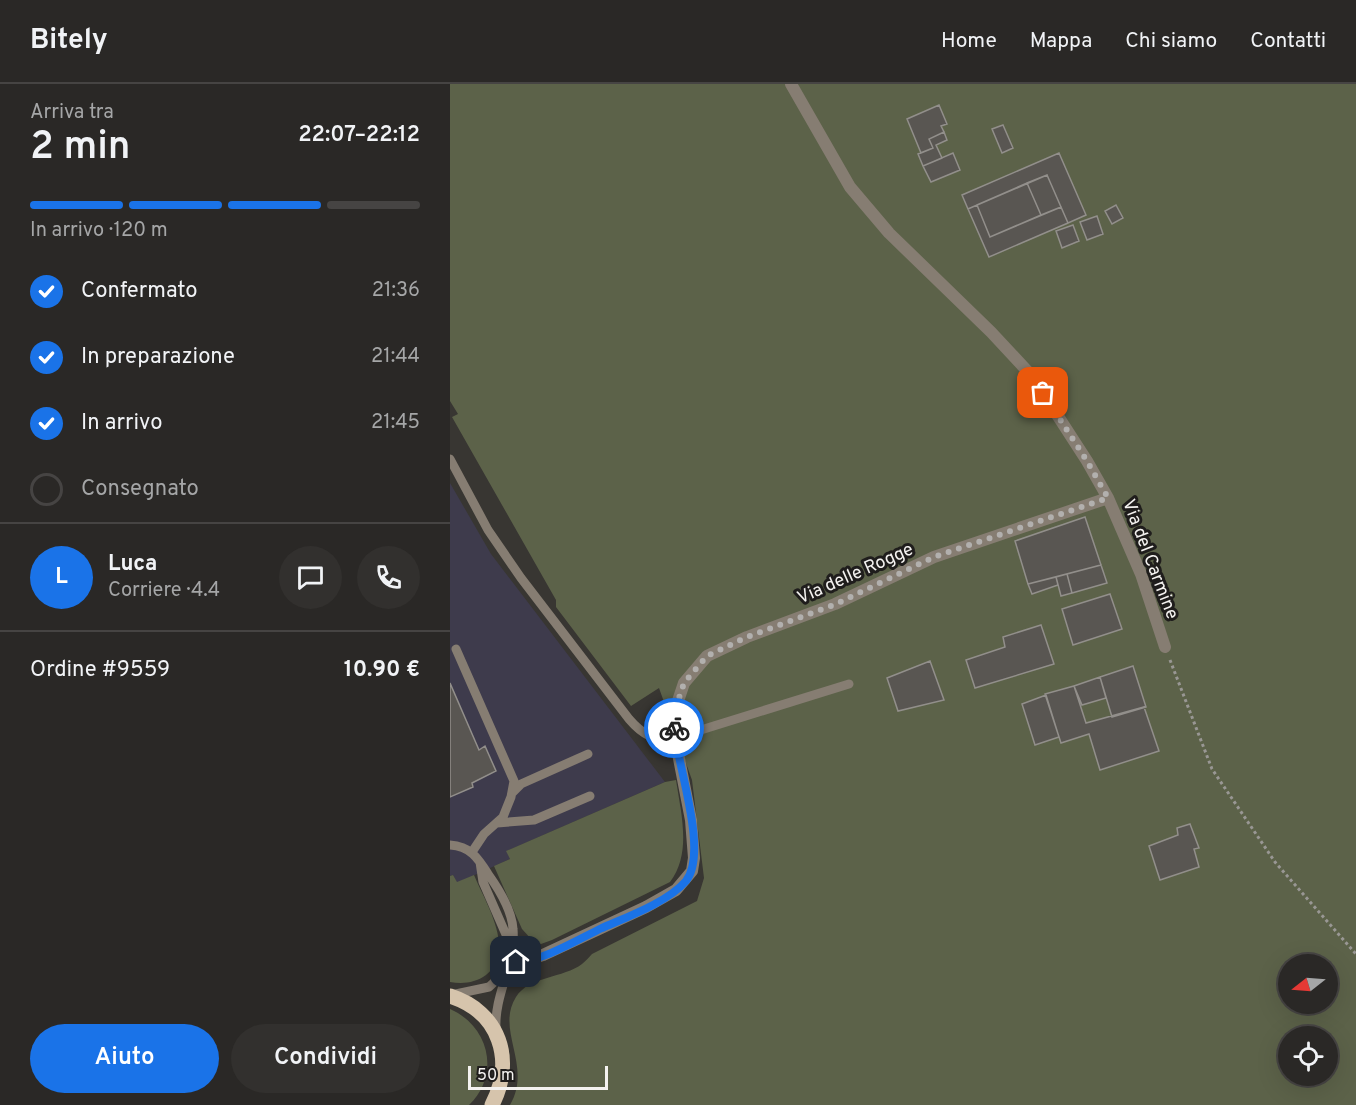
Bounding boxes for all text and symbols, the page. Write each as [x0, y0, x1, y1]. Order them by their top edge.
text: Bitely [30, 23, 108, 59]
text: Home [941, 28, 997, 55]
text: Mappa [1030, 28, 1092, 55]
text: Chi siamo [1125, 28, 1217, 55]
text: Contatti [1250, 28, 1326, 55]
text: Arriva tra [30, 100, 114, 126]
text: 22:07–22:12 [298, 122, 420, 149]
text: 2 min [30, 124, 131, 173]
text: In arrivo · 120 m [30, 218, 168, 244]
icon: check [30, 275, 63, 308]
text: Confermato [81, 278, 198, 305]
text: 21:36 [372, 278, 420, 304]
icon: check [30, 341, 63, 374]
text: In preparazione [81, 344, 235, 371]
text: 21:44 [371, 344, 420, 370]
pin [1017, 367, 1068, 418]
icon: bag [1026, 376, 1059, 409]
icon: check [30, 407, 63, 440]
text: In arrivo [81, 410, 163, 437]
text: 21:45 [371, 410, 420, 436]
text: Consegnato [81, 476, 199, 503]
street label: Via del Carmine [1116, 496, 1183, 623]
street label: Via delle Rogge [794, 538, 917, 610]
button: chat [279, 546, 342, 609]
button: phone [357, 546, 420, 609]
text: Luca [108, 551, 157, 578]
text: L [55, 564, 68, 591]
text: Corriere · 4.4 [108, 578, 220, 604]
text: Ordine #9559 [30, 657, 170, 684]
text: 10.90 € [344, 657, 420, 684]
courier [644, 698, 704, 758]
icon: bike [658, 712, 691, 745]
pin [490, 936, 541, 987]
icon: home [499, 945, 532, 978]
north arrow [1278, 954, 1338, 1014]
map controls [1278, 954, 1338, 1086]
button: Aiuto [30, 1024, 219, 1093]
button: Condividi [231, 1024, 420, 1093]
button: locate [1278, 1026, 1338, 1086]
scale bar [468, 1063, 608, 1090]
text: 50 m [477, 1066, 515, 1086]

